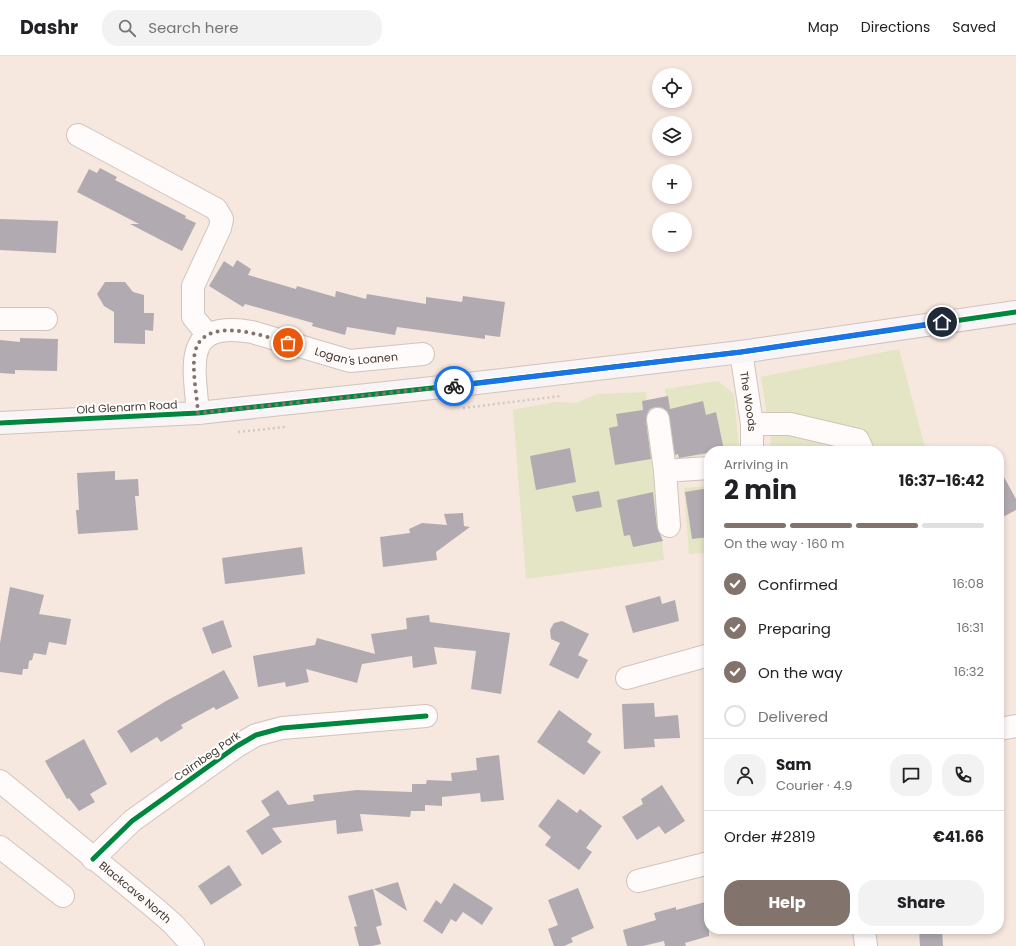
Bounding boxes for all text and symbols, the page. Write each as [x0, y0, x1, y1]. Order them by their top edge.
search box [102, 10, 382, 46]
text: Dashr [20, 14, 78, 41]
icon: search [116, 17, 138, 39]
text: Search here [148, 17, 239, 38]
text: Map [808, 17, 839, 37]
text: Directions [861, 17, 930, 37]
text: Saved [952, 17, 996, 37]
map controls [652, 68, 692, 252]
button: locate [652, 68, 692, 108]
button: layers [652, 116, 692, 156]
button: + [652, 164, 692, 204]
button: − [652, 212, 692, 252]
pin [925, 305, 959, 339]
icon: home [931, 311, 953, 333]
pin [271, 326, 305, 360]
icon: bag [277, 332, 299, 354]
street label: Logan's Loanen [313, 343, 399, 369]
courier [434, 366, 474, 406]
street label: The Woods [736, 370, 760, 432]
icon: bike [443, 375, 465, 397]
street label: Old Glenarm Road [76, 396, 178, 418]
text: Arriving in [724, 455, 788, 474]
text: 16:37–16:42 [899, 470, 984, 491]
text: 2 min [724, 472, 797, 508]
text: On the way · 160 m [724, 534, 845, 553]
icon: check [724, 573, 746, 595]
text: Confirmed [758, 574, 838, 595]
text: 16:08 [952, 574, 984, 593]
icon: check [724, 617, 746, 639]
text: Preparing [758, 618, 831, 639]
text: 16:31 [957, 618, 984, 637]
icon: check [724, 661, 746, 683]
text: On the way [758, 662, 843, 683]
text: 16:32 [954, 662, 984, 681]
text: Delivered [758, 706, 828, 727]
street label: Cairnbeg Park [170, 727, 244, 785]
button: person [724, 754, 766, 796]
text: Sam [776, 754, 811, 775]
button: chat [890, 754, 932, 796]
button: phone [942, 754, 984, 796]
text: Courier · 4.9 [776, 776, 852, 795]
text: Order #2819 [724, 826, 815, 847]
text: €41.66 [933, 826, 984, 847]
street label: Blackcave North [96, 858, 175, 927]
button: Help [724, 880, 850, 926]
button: Share [858, 880, 984, 926]

